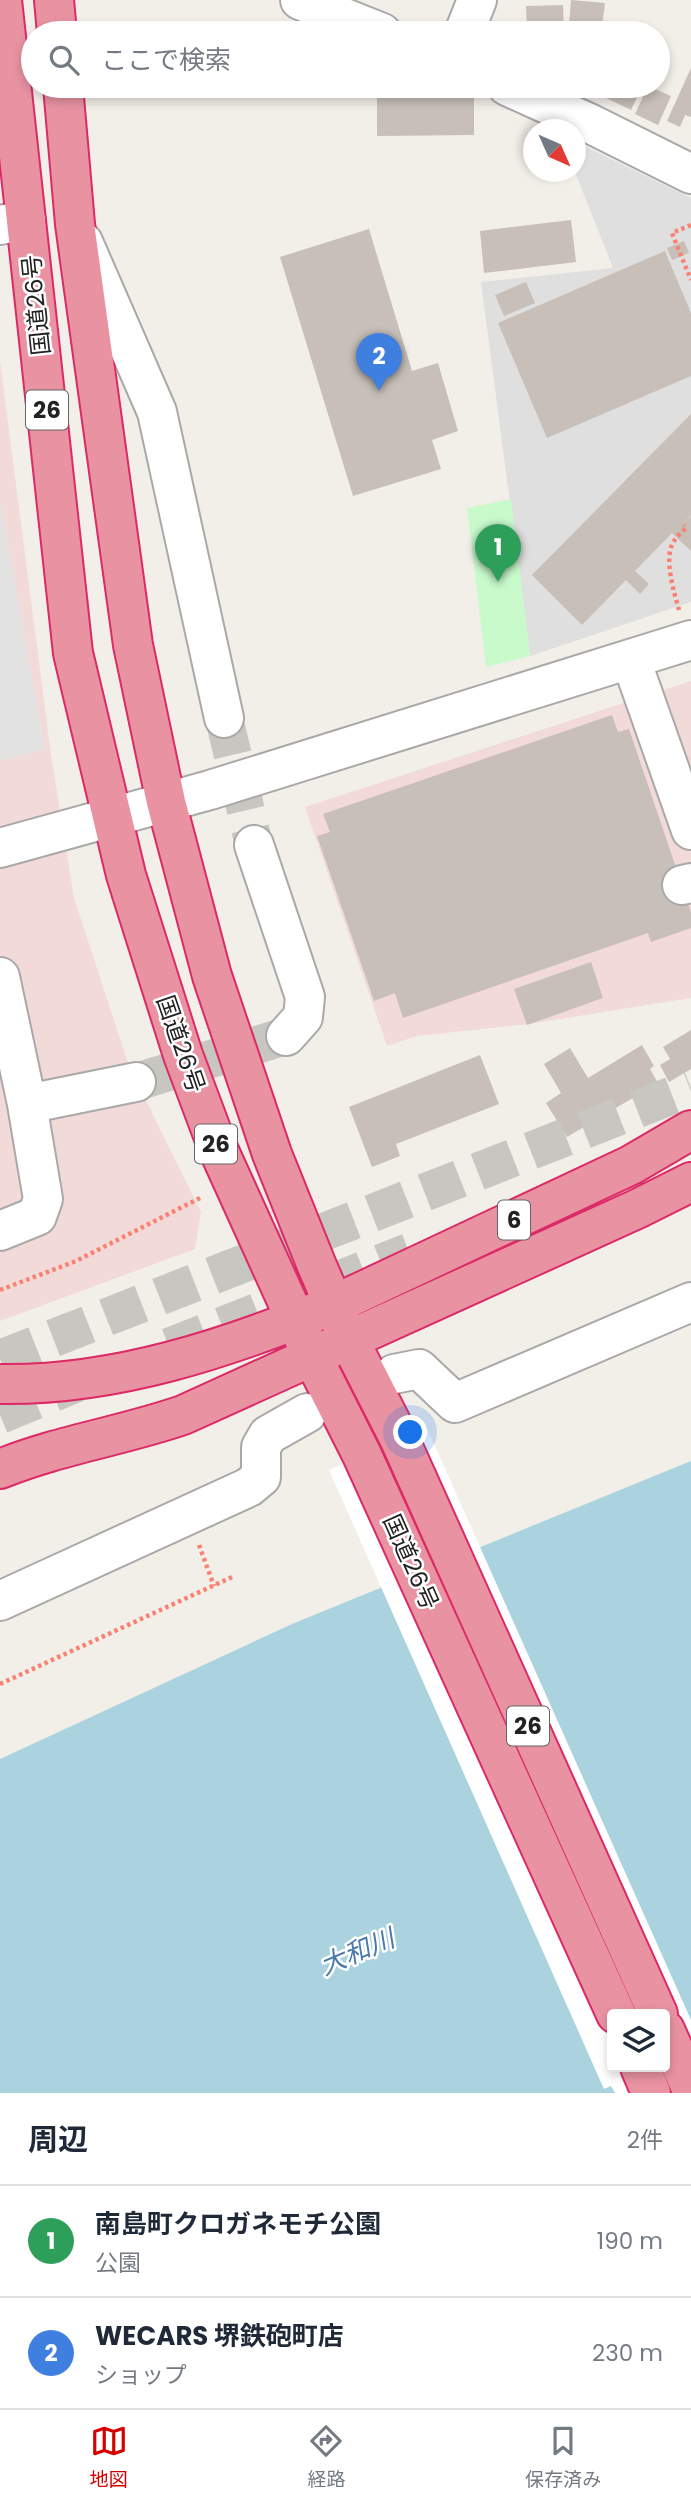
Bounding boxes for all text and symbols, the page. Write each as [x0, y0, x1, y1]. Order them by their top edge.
search box [21, 21, 670, 98]
icon: search [45, 41, 83, 79]
text: ここで検索 [101, 42, 231, 78]
north arrow [523, 119, 586, 182]
street label: 国道26号 [14, 253, 58, 357]
pin: 2 [356, 333, 402, 391]
road number: 26 [26, 390, 68, 430]
pin: 1 [475, 524, 521, 582]
street label: 国道26号 [149, 991, 213, 1097]
road number: 26 [195, 1124, 237, 1163]
road number: 6 [498, 1200, 530, 1240]
your location [393, 1415, 427, 1449]
street label: 国道26号 [375, 1509, 447, 1615]
road number: 26 [507, 1707, 549, 1746]
water label: 大和川 [314, 1919, 403, 1984]
map controls [607, 2009, 670, 2072]
button: layers [607, 2009, 670, 2072]
text: 周辺 [28, 2118, 88, 2161]
text: 2件 [627, 2124, 663, 2156]
text: 南島町クロガネモチ公園 [95, 2206, 381, 2242]
text: 1 [47, 2225, 55, 2257]
text: 190 m [597, 2225, 663, 2257]
text: 公園 [95, 2247, 141, 2279]
text: WECARS 堺鉄砲町店 [95, 2318, 344, 2354]
text: 2 [44, 2337, 58, 2369]
text: 230 m [592, 2337, 663, 2369]
text: ショップ [95, 2359, 187, 2391]
tab: 地図 [90, 2422, 128, 2494]
tab: 経路 [307, 2422, 345, 2494]
tab: 保存済み [525, 2422, 601, 2494]

